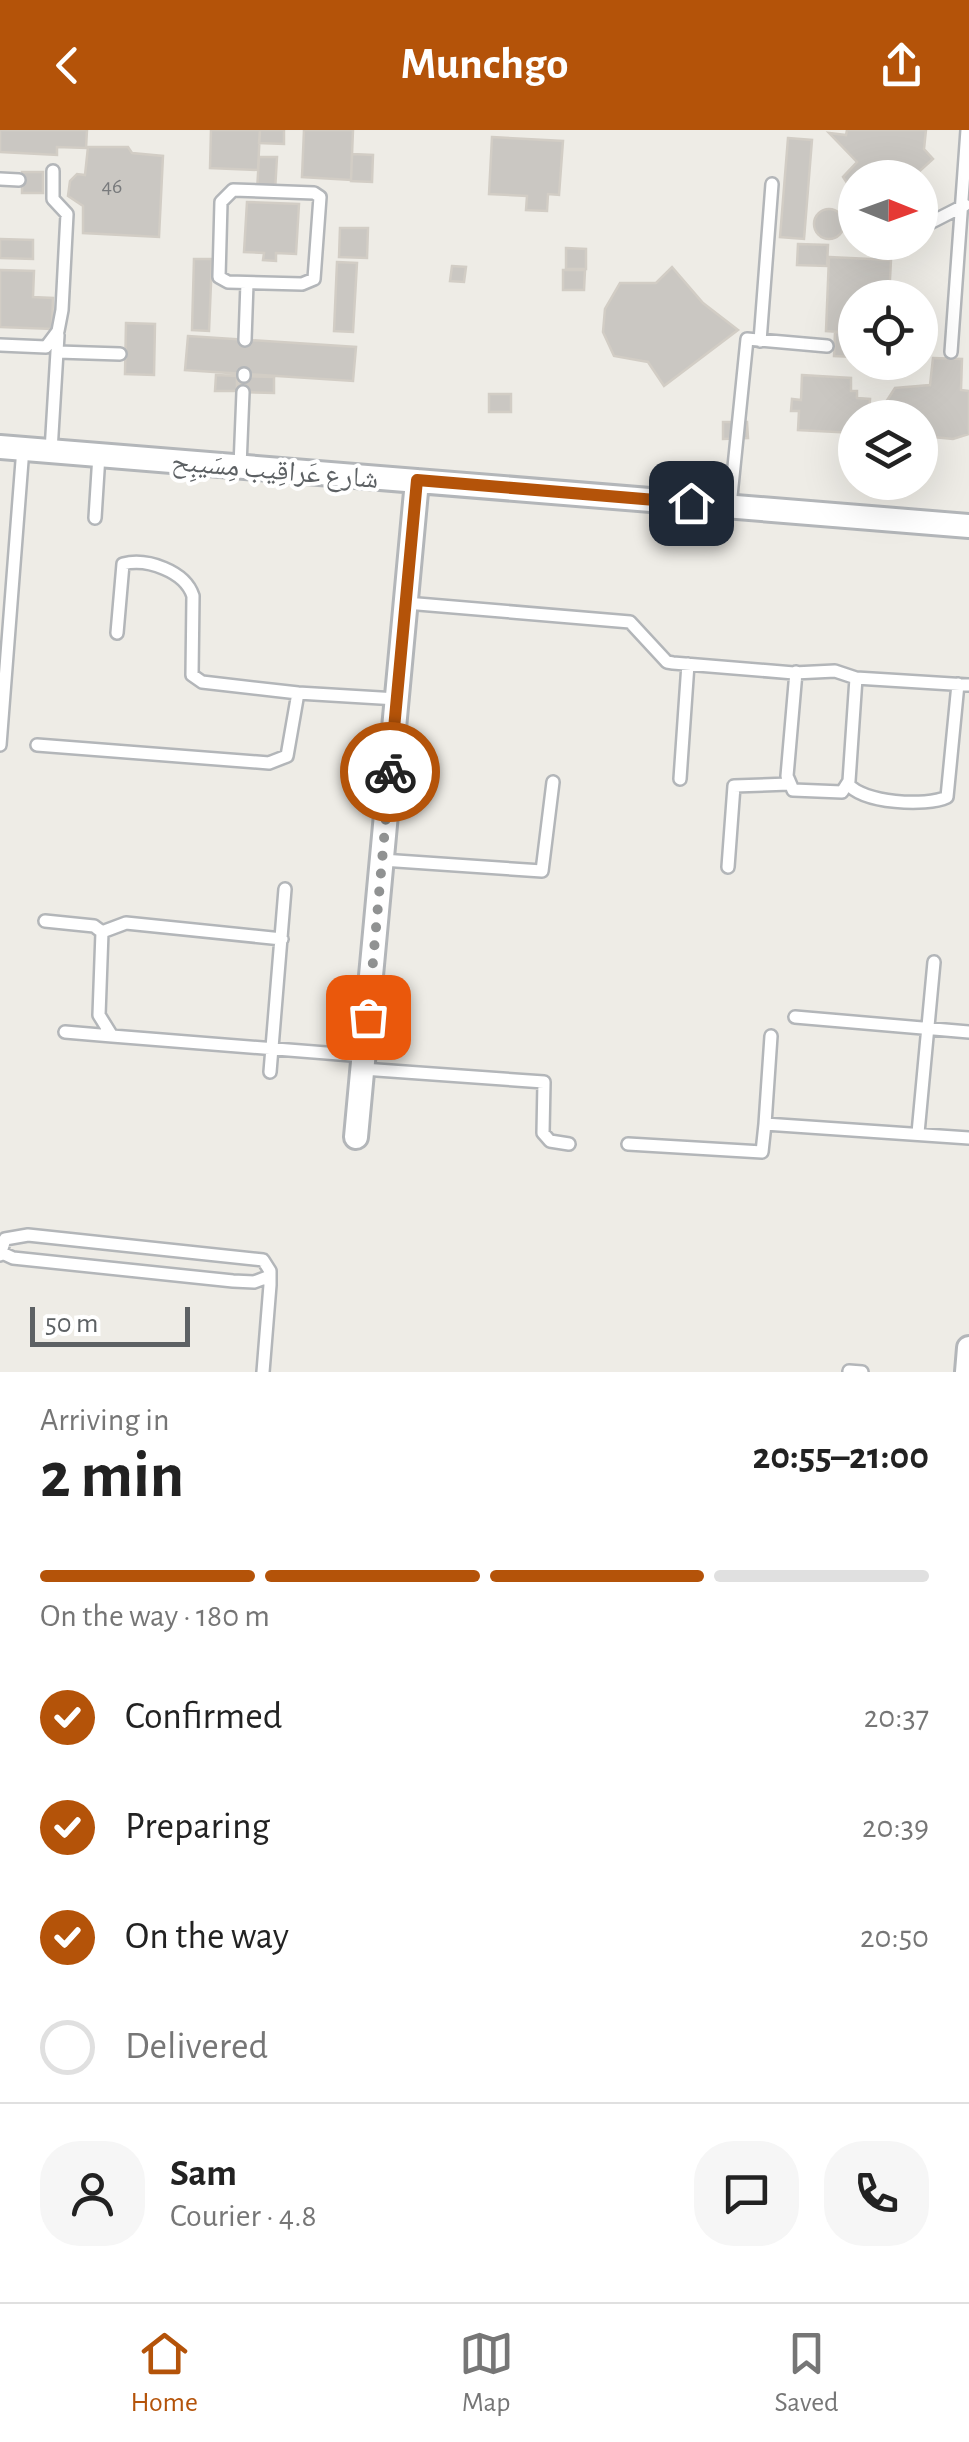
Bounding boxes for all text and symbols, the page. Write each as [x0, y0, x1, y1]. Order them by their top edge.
icon: back [40, 38, 95, 93]
icon: share [874, 38, 929, 93]
text: Munchgo [401, 42, 568, 87]
north arrow [838, 160, 938, 260]
map controls [838, 160, 938, 500]
house number: 46 [102, 175, 122, 197]
button: locate [838, 280, 938, 380]
button: layers [838, 400, 938, 500]
street label: شارع عَراقِيب مِسَيبِح [170, 448, 379, 499]
pin [649, 461, 734, 546]
icon: home [664, 476, 719, 531]
courier [340, 722, 440, 822]
icon: bike [363, 745, 418, 800]
pin [326, 975, 411, 1060]
icon: bag [341, 990, 396, 1045]
scale bar [30, 1302, 190, 1346]
text: 50 m [45, 1310, 99, 1338]
text: Arriving in [40, 1404, 169, 1436]
text: 20:55–21:00 [752, 1438, 929, 1476]
text: 2 min [40, 1444, 184, 1509]
text: On the way · 180 m [40, 1600, 270, 1632]
icon: check [40, 1690, 95, 1745]
text: Confirmed [125, 1698, 282, 1736]
text: 20:37 [864, 1701, 929, 1733]
icon: check [40, 1800, 95, 1855]
text: Preparing [125, 1808, 270, 1846]
text: 20:39 [862, 1811, 929, 1843]
icon: check [40, 1910, 95, 1965]
text: On the way [125, 1918, 289, 1956]
text: 20:50 [860, 1921, 929, 1953]
text: Delivered [125, 2028, 268, 2066]
button: person [40, 2141, 145, 2246]
button: chat [694, 2141, 799, 2246]
button: phone [824, 2141, 929, 2246]
text: Sam [170, 2155, 237, 2193]
text: Courier · 4.8 [170, 2200, 317, 2232]
tab: Home [130, 2326, 198, 2420]
tab: Map [459, 2326, 514, 2420]
tab: Saved [774, 2326, 839, 2420]

